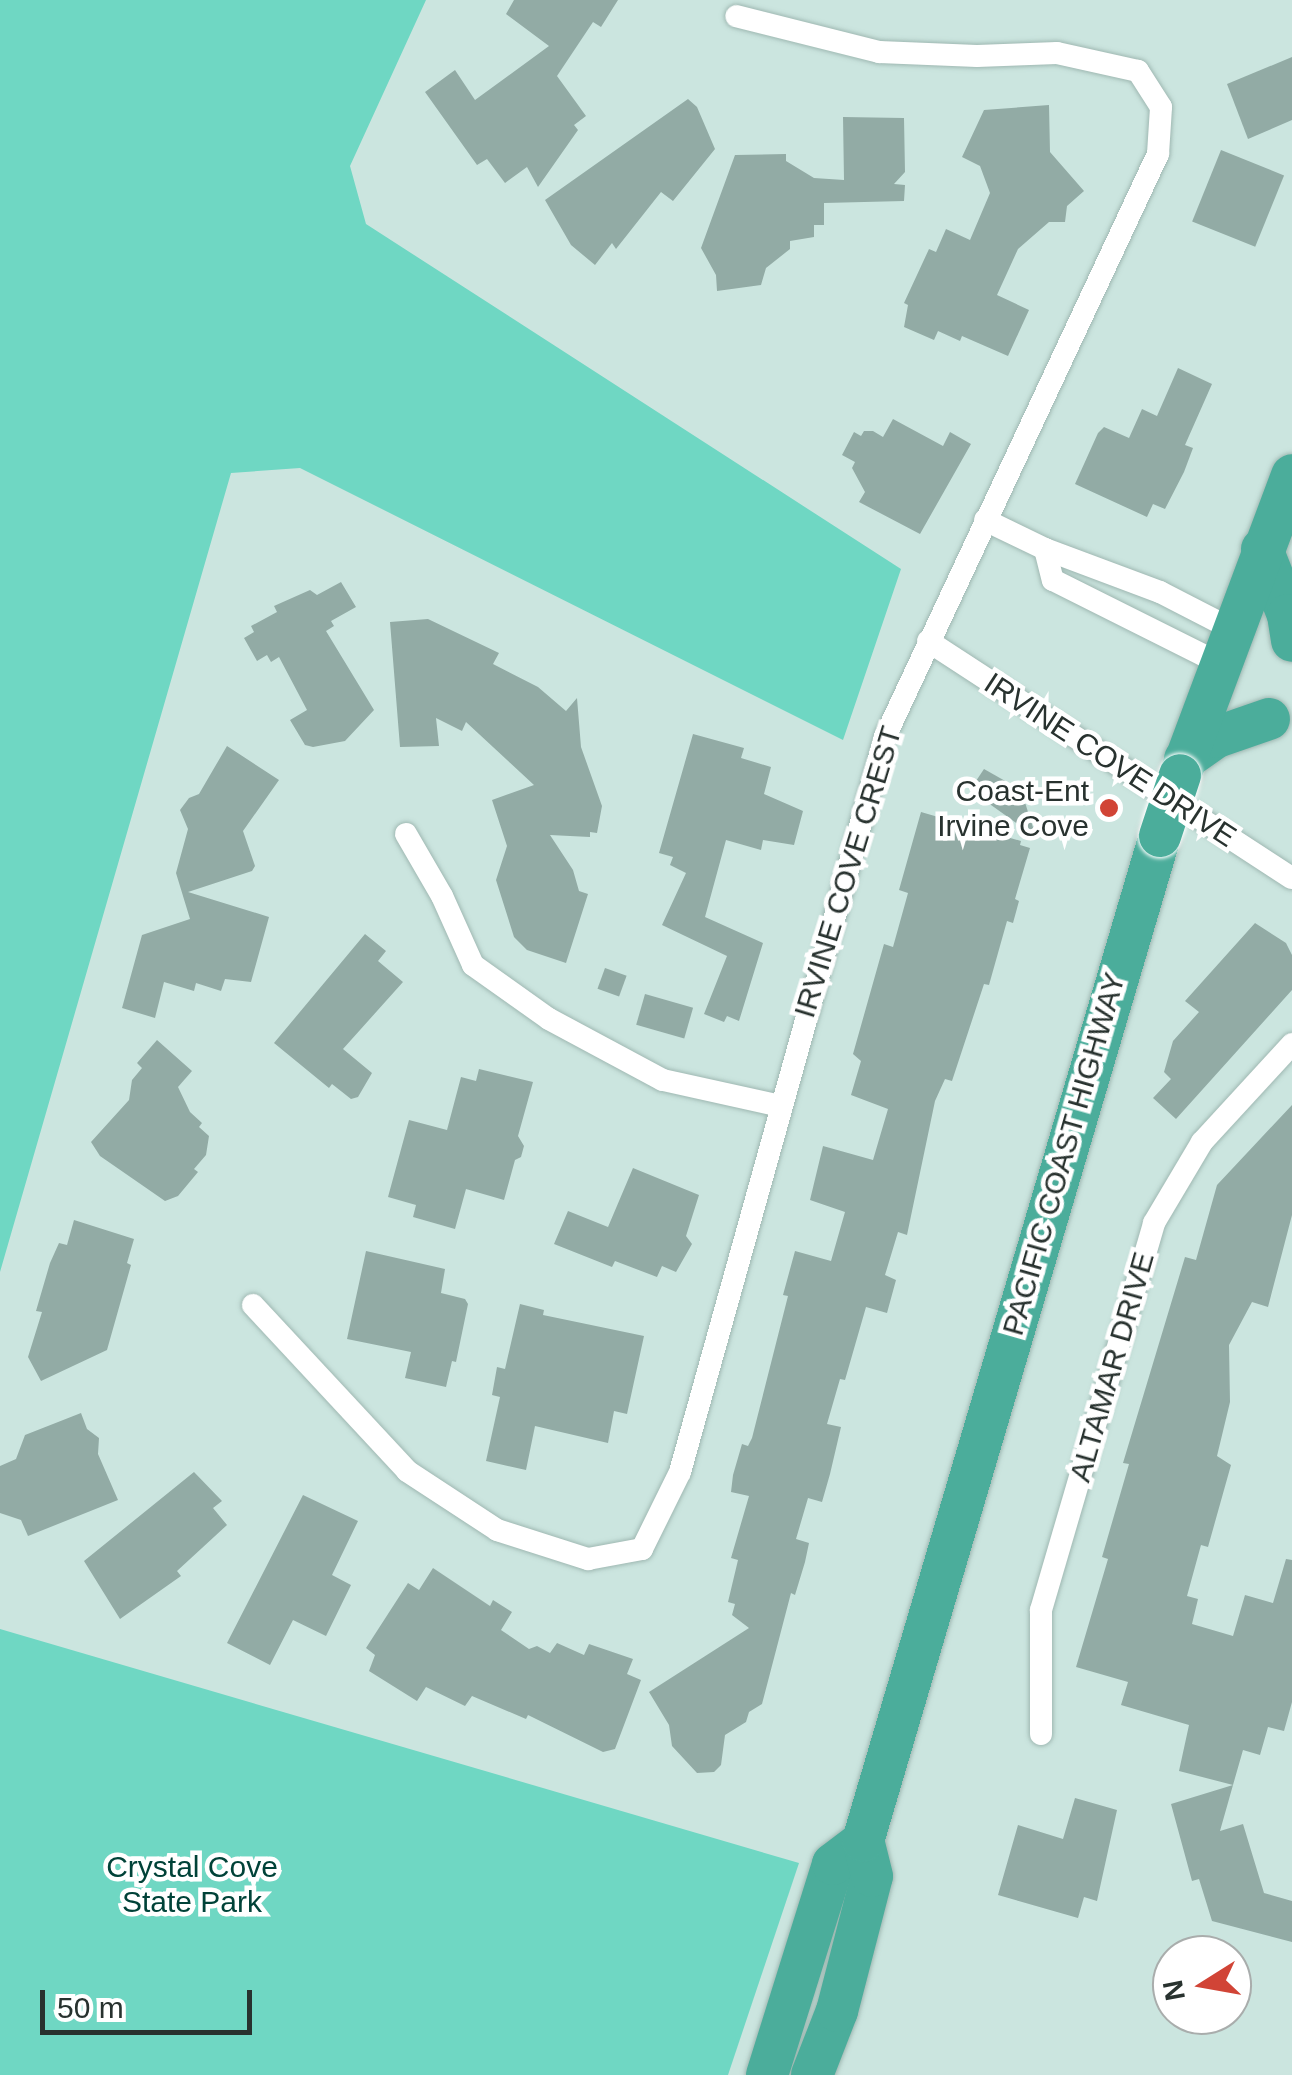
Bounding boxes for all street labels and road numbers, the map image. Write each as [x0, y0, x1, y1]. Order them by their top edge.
street label: IRVINE COVE DRIVE [977, 665, 1243, 855]
street label: IRVINE COVE CREST [787, 722, 909, 1022]
street label: PACIFIC COAST HIGHWAY [995, 968, 1133, 1340]
street label: ALTAMAR DRIVE [1062, 1248, 1162, 1486]

